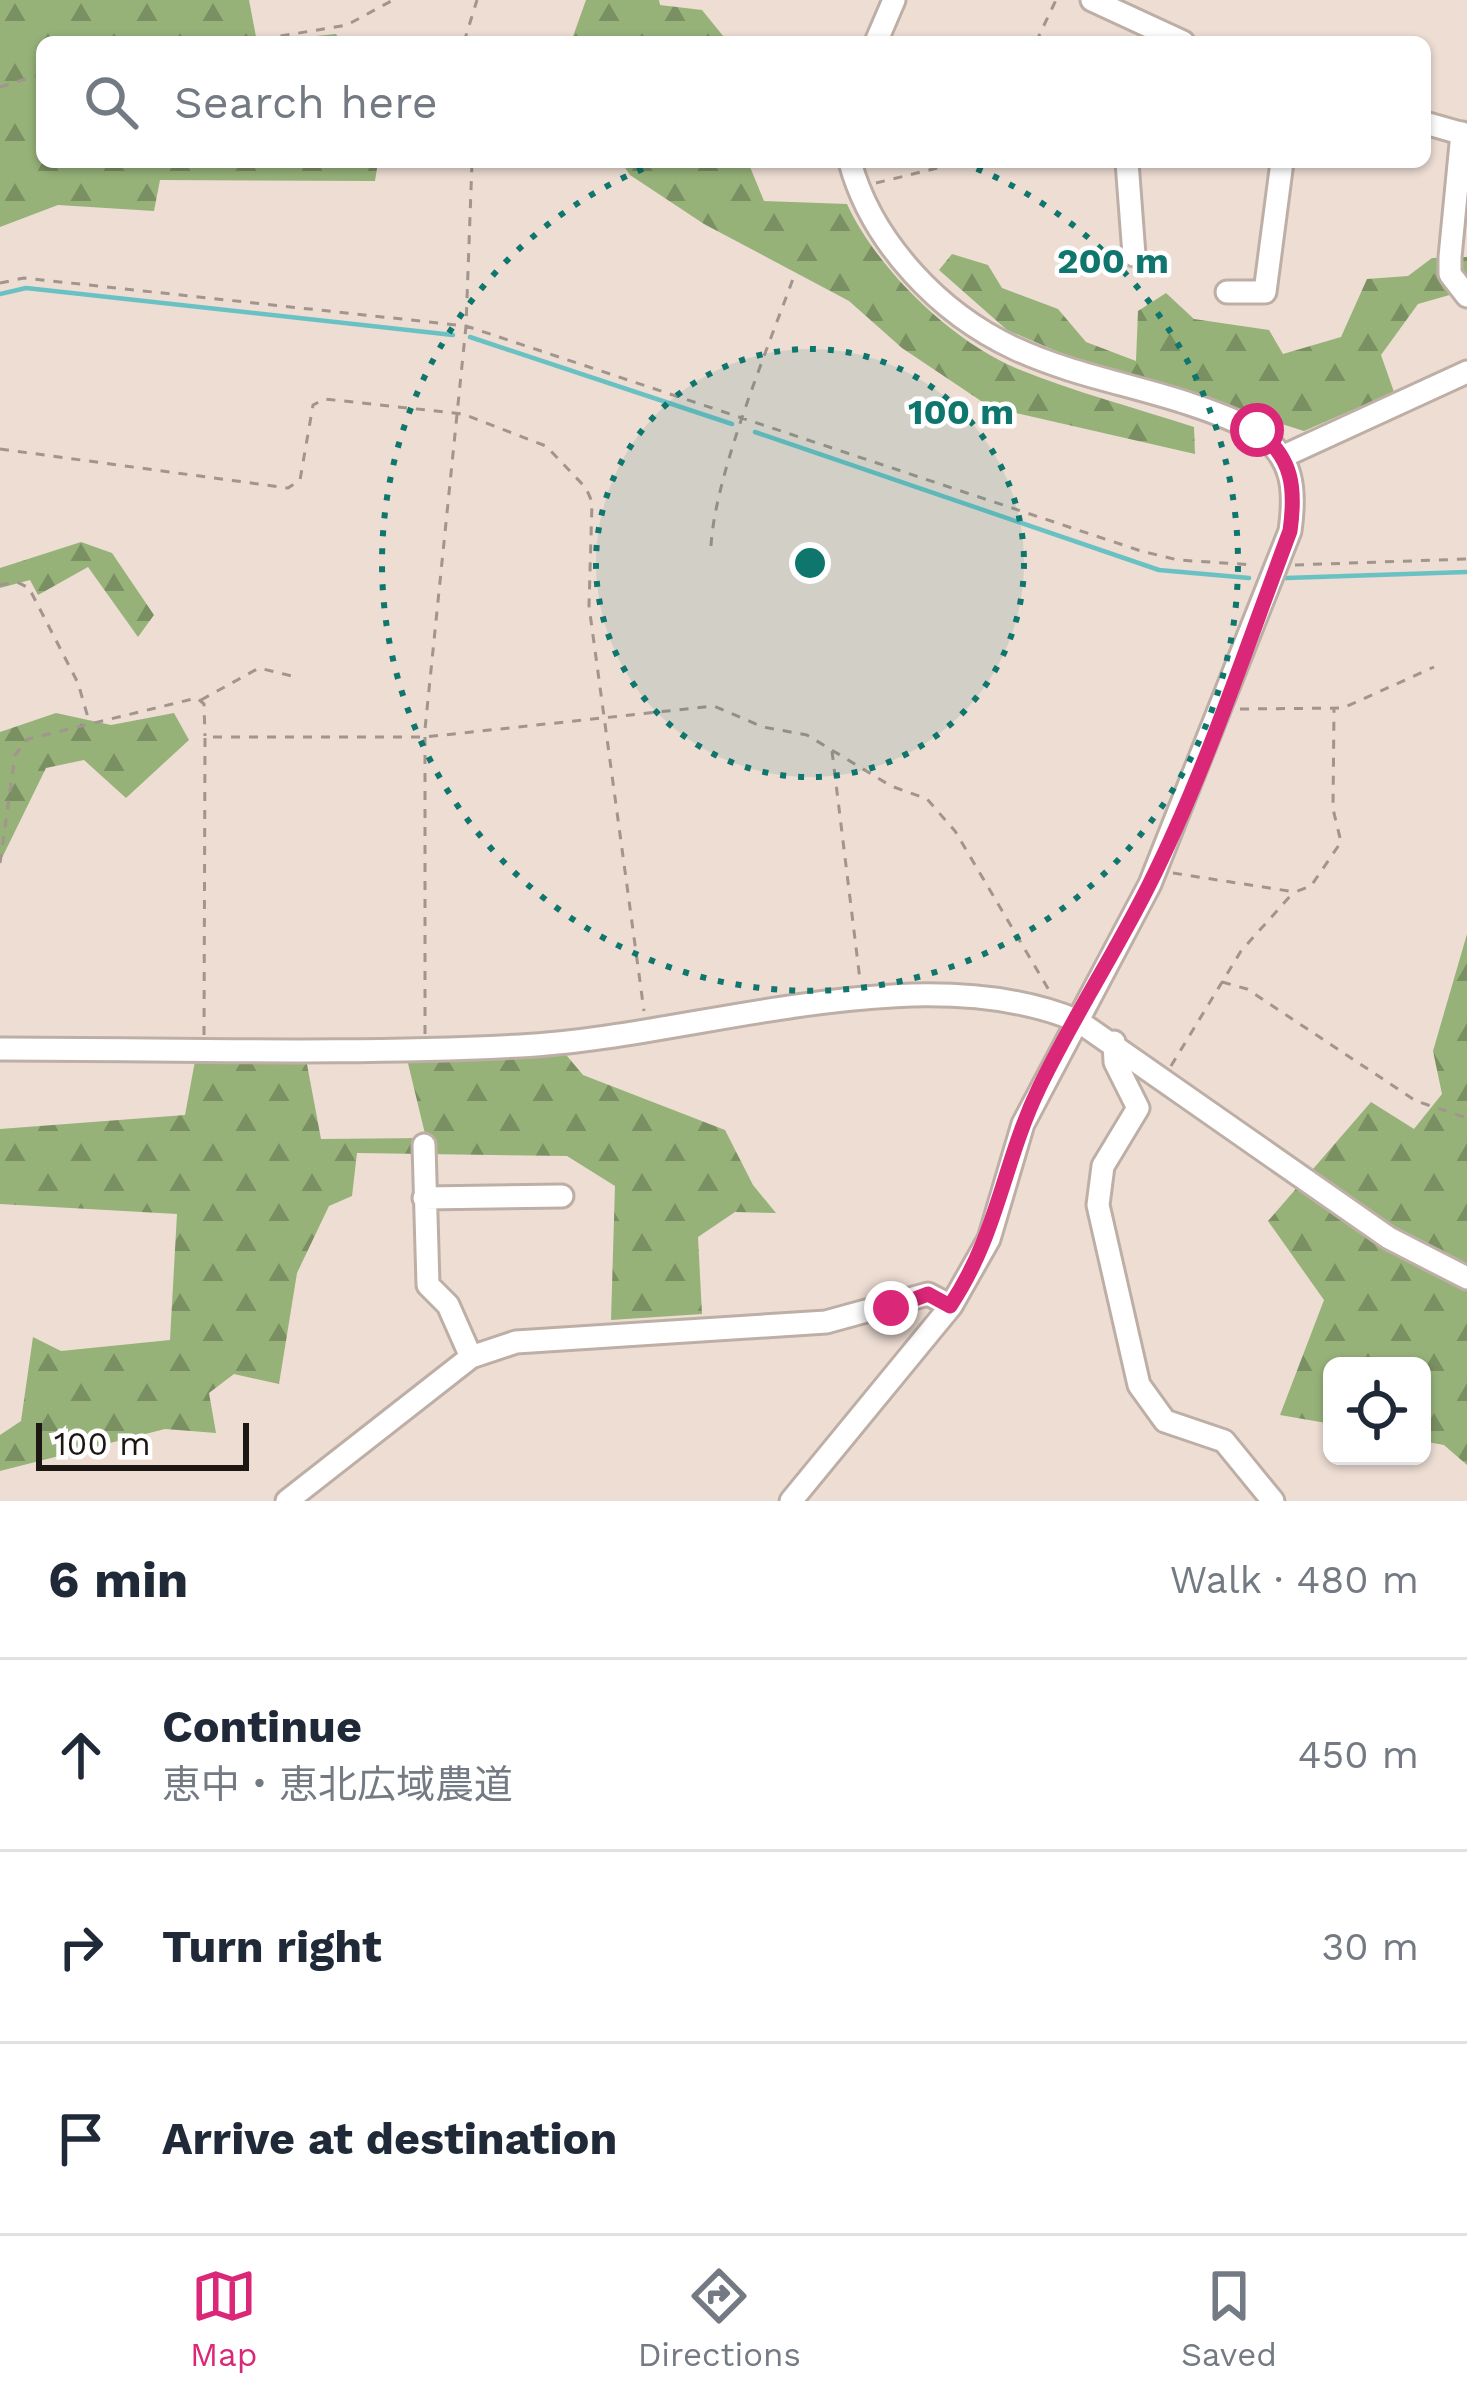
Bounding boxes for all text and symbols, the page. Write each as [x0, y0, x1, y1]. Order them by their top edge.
search box [36, 36, 1431, 168]
icon: search [78, 69, 144, 135]
text: Search here [174, 76, 438, 129]
text: 200 m [1057, 240, 1169, 282]
text: 100 m [908, 391, 1014, 433]
route start [1230, 403, 1284, 457]
centre of rings [789, 542, 831, 584]
route end [864, 1281, 918, 1335]
map controls [1323, 1357, 1431, 1465]
button: locate [1323, 1357, 1431, 1465]
scale bar [36, 1417, 249, 1470]
text: 100 m [54, 1424, 151, 1463]
text: 6 min [48, 1550, 188, 1609]
text: Walk · 480 m [1170, 1557, 1419, 1602]
text: Continue [162, 1700, 362, 1753]
icon: ahead [48, 1722, 114, 1788]
text: 450 m [1298, 1732, 1419, 1777]
text: 恵中・恵北広域農道 [162, 1762, 513, 1807]
icon: right [48, 1914, 114, 1980]
text: Turn right [162, 1920, 382, 1973]
text: 30 m [1322, 1924, 1419, 1969]
icon: arrive [48, 2106, 114, 2172]
text: Arrive at destination [162, 2112, 617, 2165]
tab: Map [190, 2263, 257, 2374]
tab: Directions [638, 2263, 801, 2374]
tab: Saved [1181, 2263, 1277, 2374]

